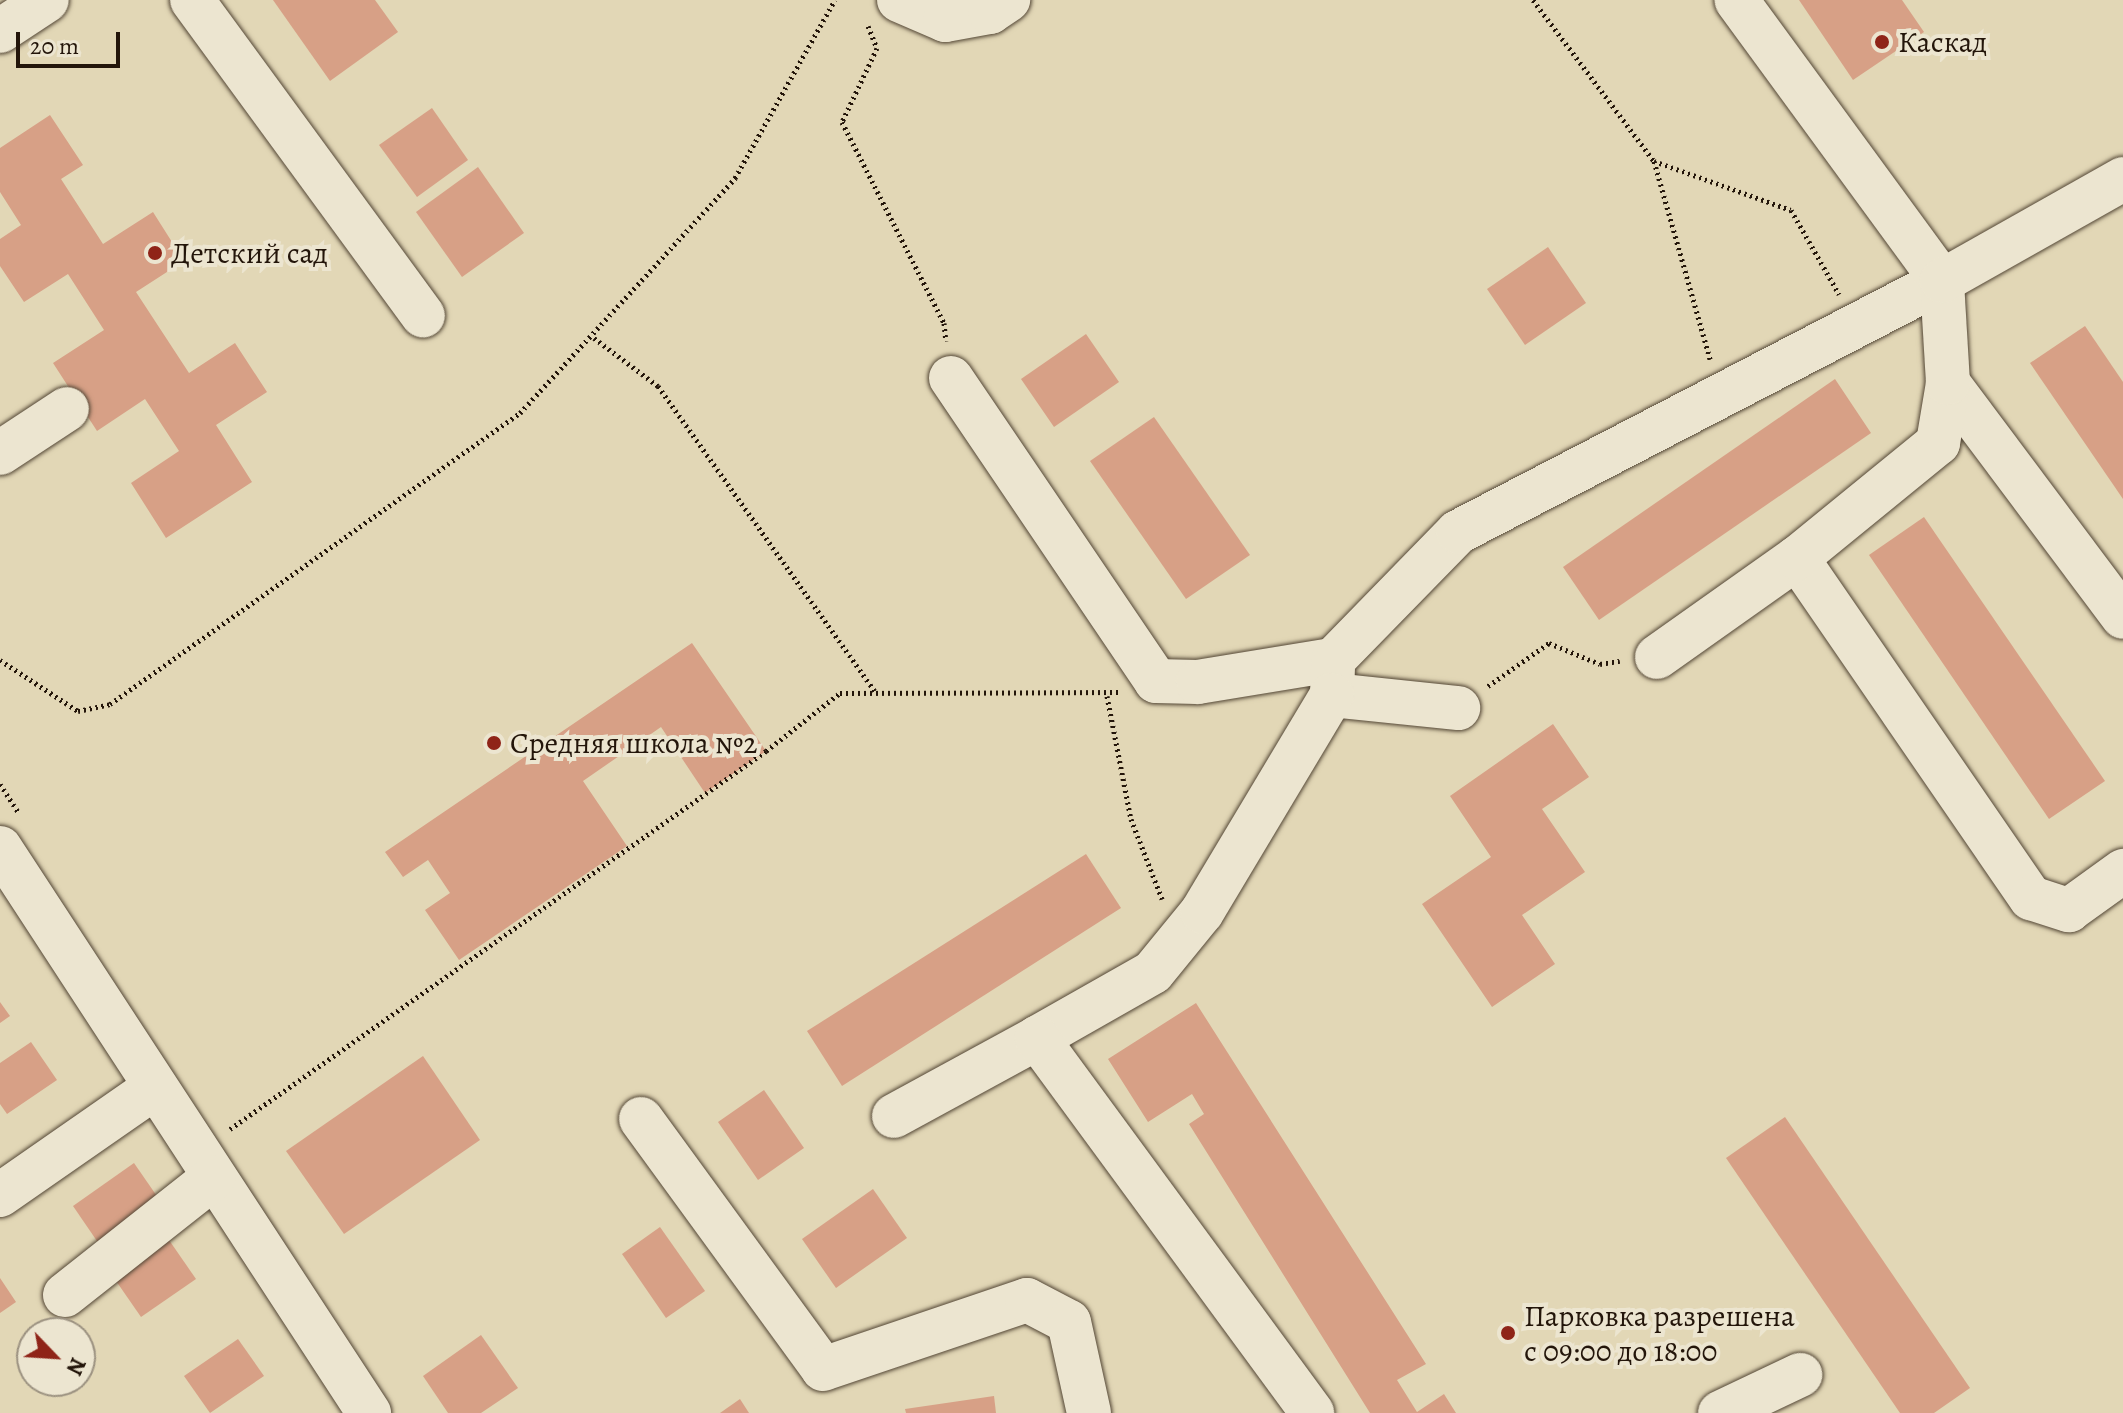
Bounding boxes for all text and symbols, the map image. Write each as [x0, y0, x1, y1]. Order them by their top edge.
scale bar [20, 16, 124, 66]
place label: Каскад [1898, 24, 1987, 60]
text: 20 m [30, 30, 79, 62]
marker: Каскад [1873, 33, 1891, 51]
place label: Детский сад [171, 235, 328, 271]
marker: Детский сад [146, 244, 164, 262]
place label: Средняя школа №2 [510, 725, 758, 761]
marker: Средняя школа №2 [485, 734, 503, 752]
place label: Парковка разрешена с 09:00 до 18:00 [1524, 1298, 1795, 1368]
north arrow [16, 1317, 96, 1397]
marker: Парковка разрешена с 09:00 до 18:00 [1499, 1324, 1517, 1342]
text: N [59, 1353, 93, 1380]

